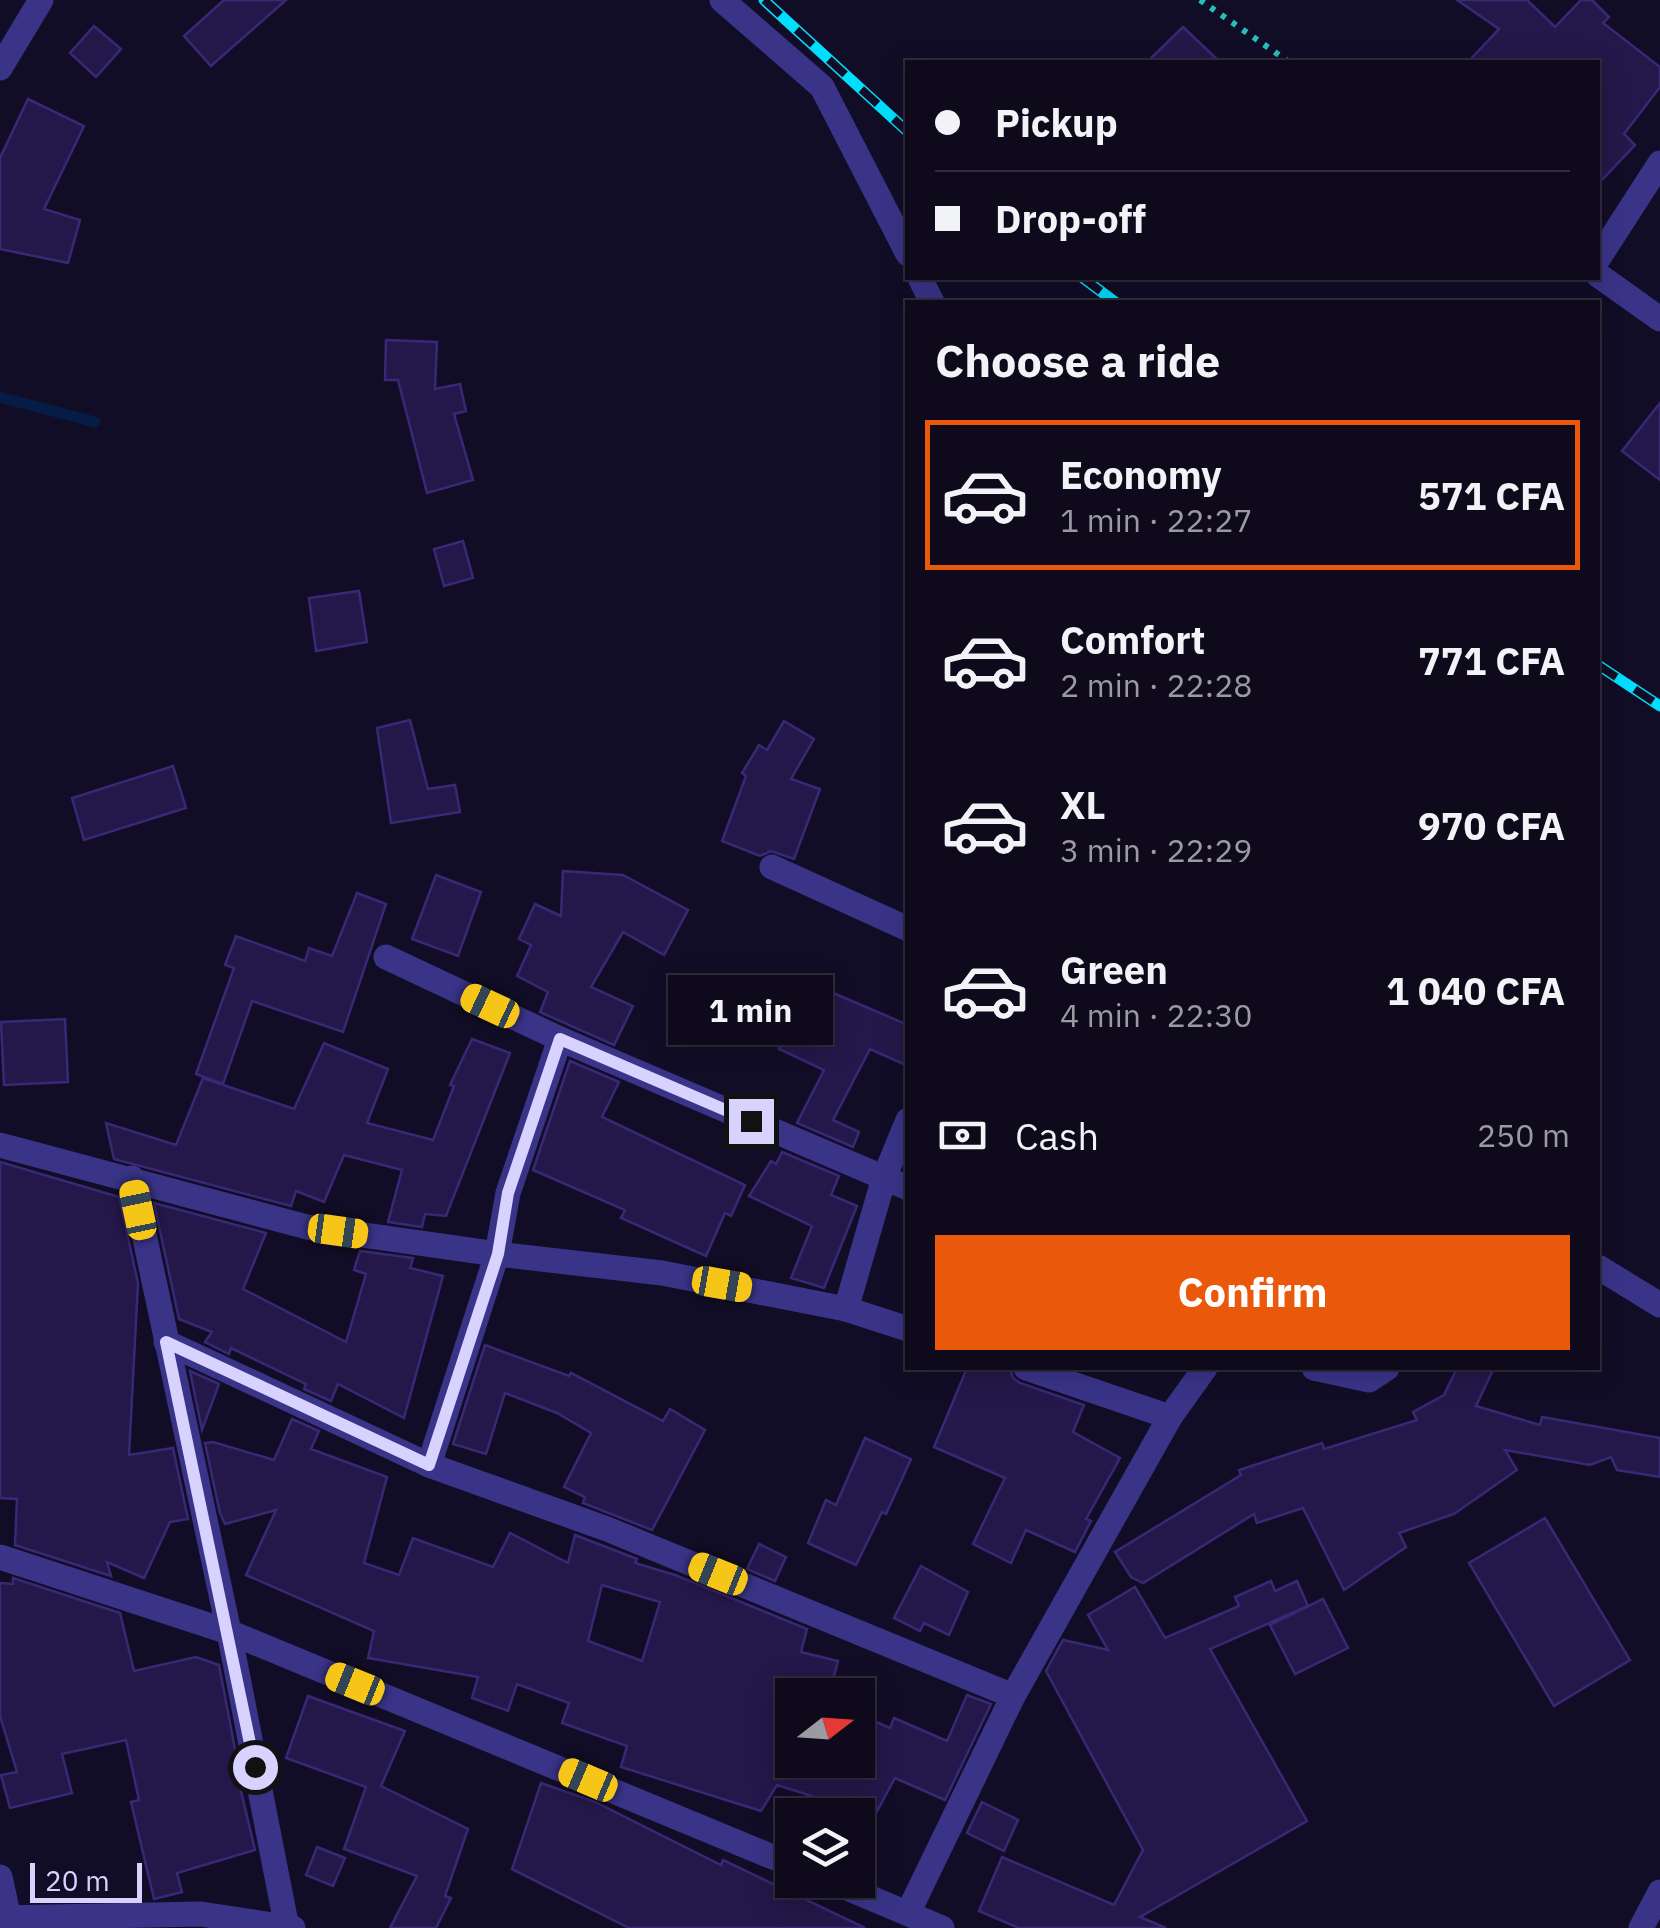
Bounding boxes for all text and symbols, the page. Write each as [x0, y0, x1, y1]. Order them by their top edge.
text: Pickup [995, 98, 1118, 147]
text: Drop-off [995, 194, 1146, 243]
text: Choose a ride [935, 331, 1220, 389]
icon: car [940, 450, 1030, 540]
text: Economy [1060, 450, 1222, 499]
text: 571 CFA [1418, 471, 1565, 520]
text: 1 min · 22:27 [1060, 499, 1253, 541]
icon: car [940, 615, 1030, 705]
text: Comfort [1060, 615, 1205, 664]
text: 771 CFA [1418, 636, 1565, 685]
text: 2 min · 22:28 [1060, 664, 1253, 706]
icon: car [940, 780, 1030, 870]
text: XL [1060, 780, 1106, 829]
text: 970 CFA [1418, 801, 1565, 850]
text: 3 min · 22:29 [1060, 829, 1253, 871]
icon: car [940, 945, 1030, 1035]
text: Green [1060, 945, 1168, 994]
text: 1 040 CFA [1386, 966, 1565, 1015]
callout: 1 min [668, 976, 834, 1046]
car [456, 980, 524, 1032]
text: 1 min [709, 989, 792, 1031]
text: 4 min · 22:30 [1060, 994, 1253, 1036]
route end [729, 1099, 774, 1144]
icon: cash [935, 1108, 990, 1163]
text: Cash [1015, 1111, 1099, 1160]
text: 250 m [1477, 1114, 1570, 1156]
car [117, 1178, 159, 1242]
car [306, 1212, 370, 1250]
button: Confirm [935, 1235, 1570, 1350]
car [690, 1264, 754, 1304]
car [685, 1549, 751, 1599]
car [322, 1659, 388, 1709]
north arrow [775, 1678, 875, 1778]
map controls [775, 1678, 875, 1898]
route start [233, 1745, 278, 1790]
car [555, 1754, 621, 1806]
button: layers [775, 1798, 875, 1898]
scale bar [30, 1858, 142, 1902]
text: 20 m [45, 1862, 110, 1899]

